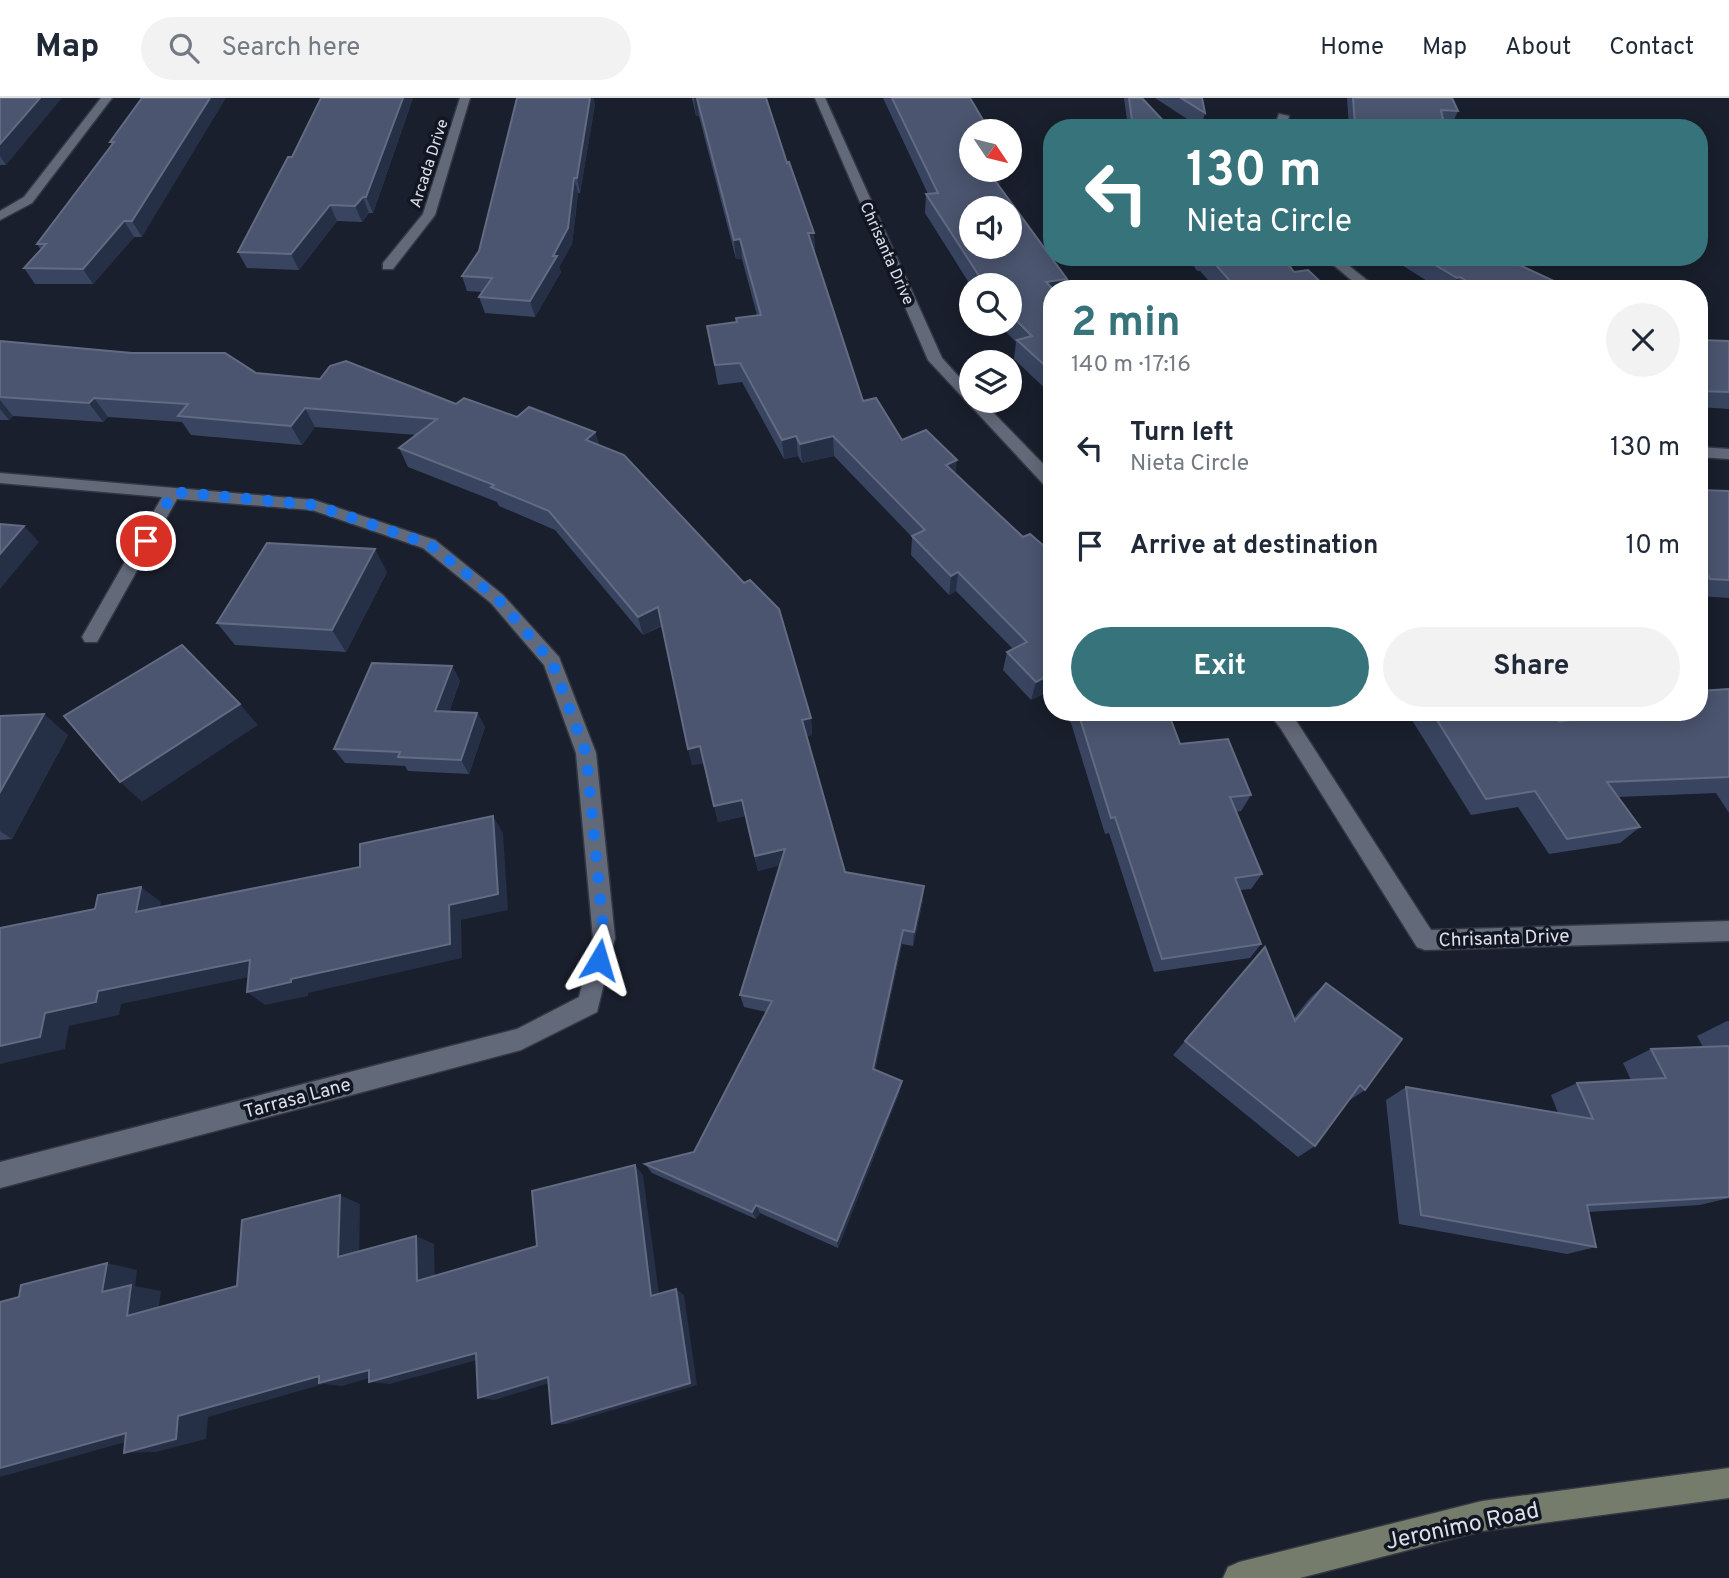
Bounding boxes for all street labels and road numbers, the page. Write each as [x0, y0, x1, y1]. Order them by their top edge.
street label: Arcada Drive [406, 117, 454, 211]
street label: Chrisanta Drive [855, 199, 918, 308]
street label: Chrisanta Drive [1438, 925, 1570, 953]
street label: Tarrasa Lane [241, 1073, 354, 1125]
street label: Jeronimo Road [1383, 1497, 1542, 1558]

